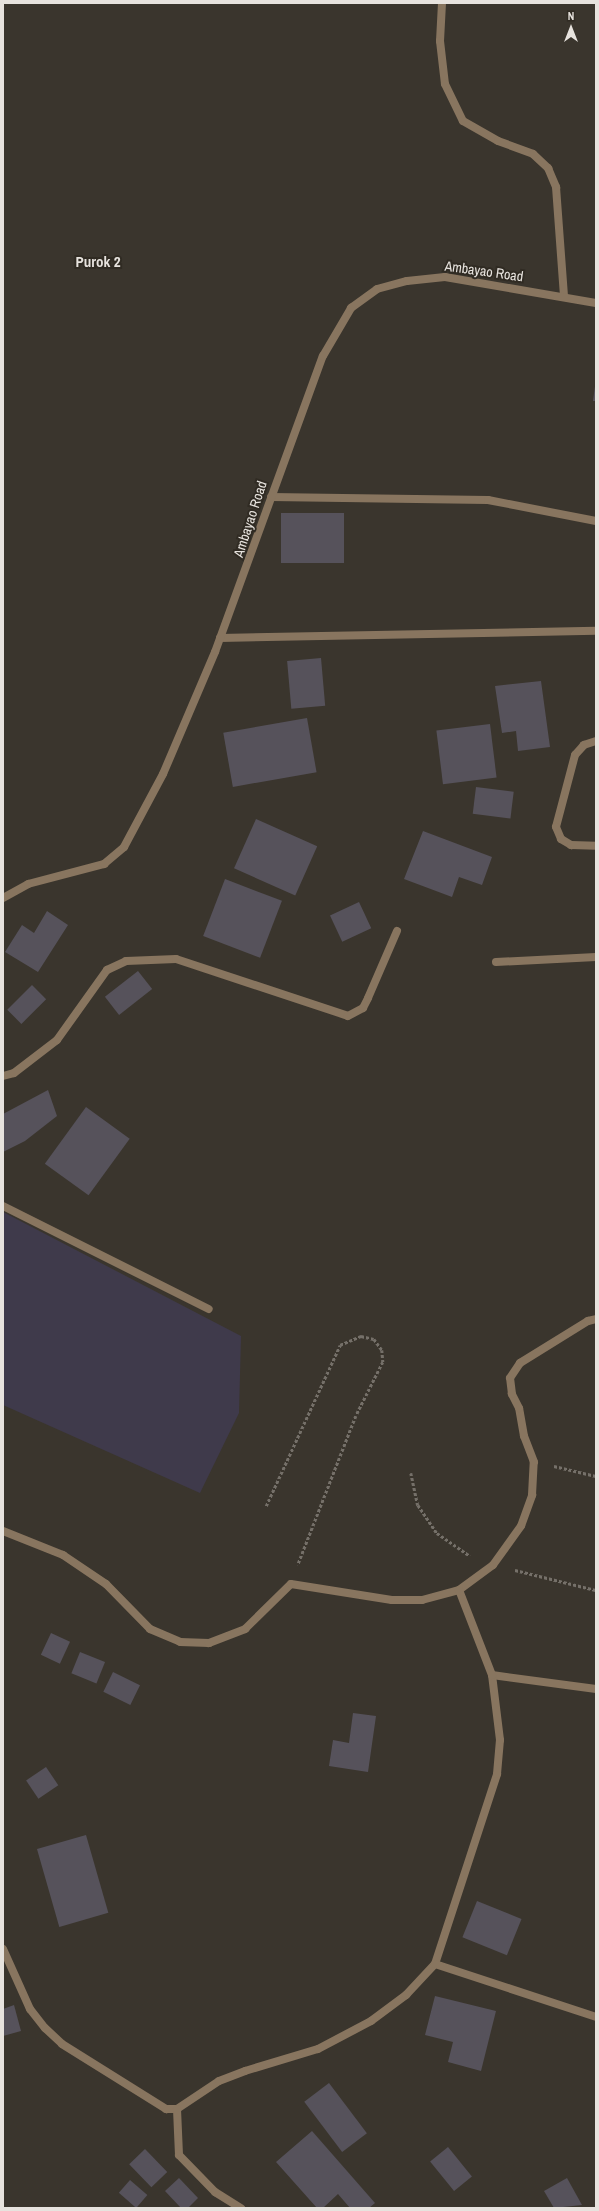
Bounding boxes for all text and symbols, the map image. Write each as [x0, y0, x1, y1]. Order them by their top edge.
north arrow [551, 8, 591, 48]
text: N [568, 9, 574, 23]
district label: Purok 2 [75, 253, 121, 271]
street label: Ambayao Road [444, 257, 524, 285]
street label: Ambayao Road [230, 479, 270, 559]

